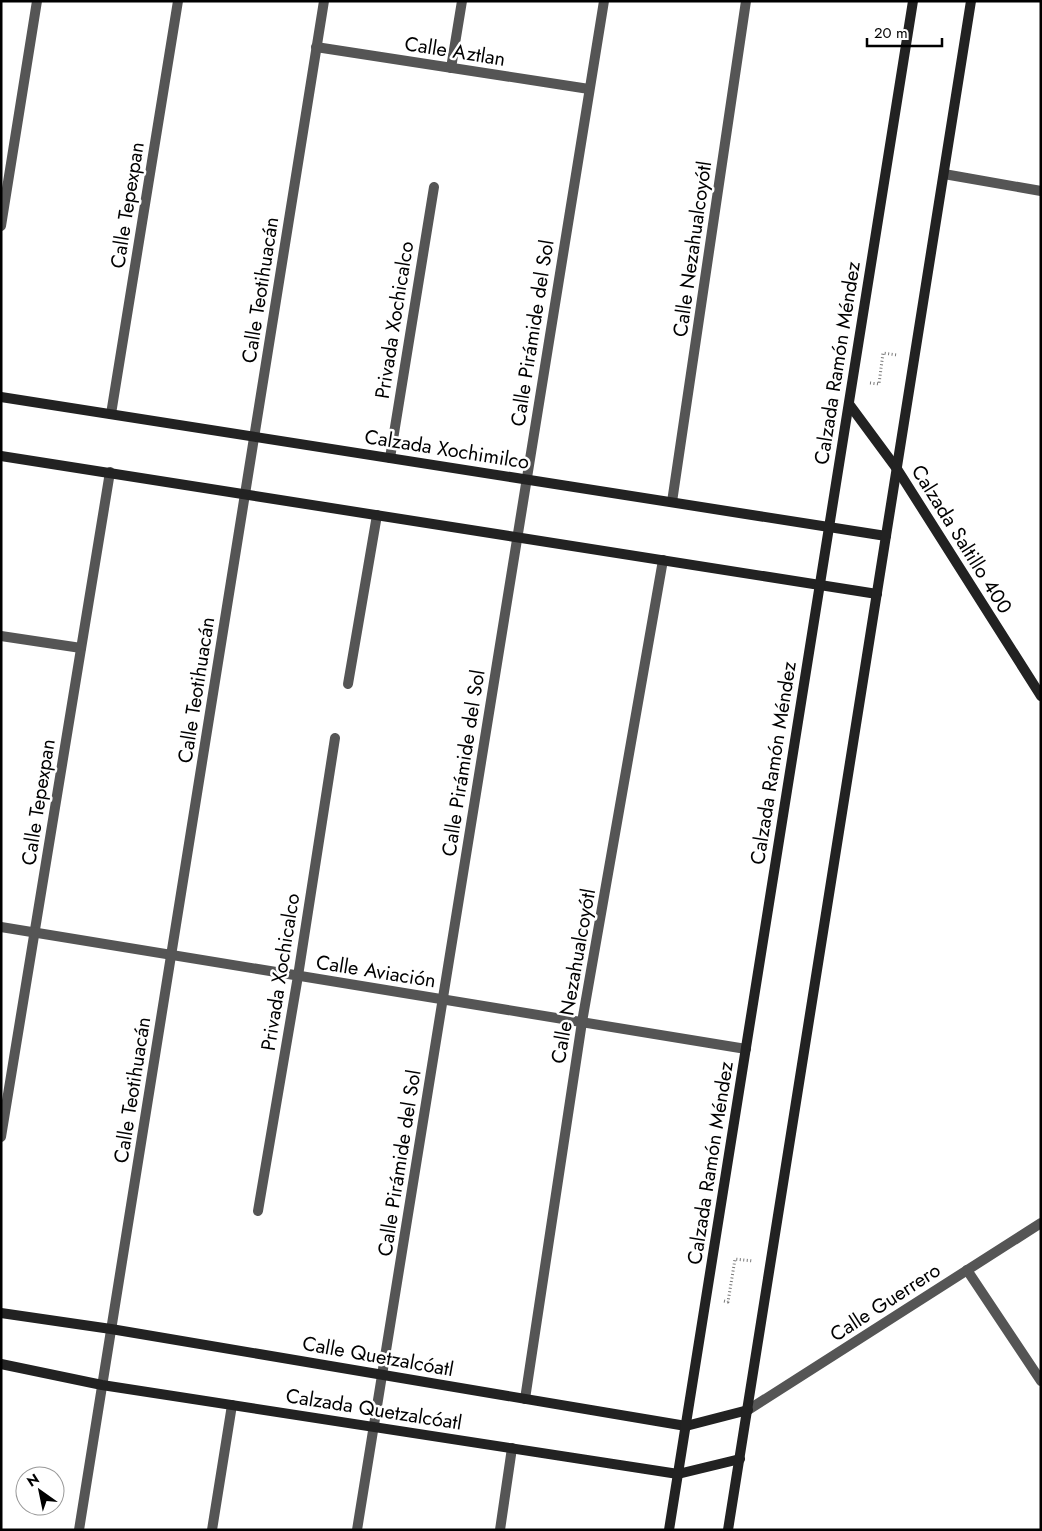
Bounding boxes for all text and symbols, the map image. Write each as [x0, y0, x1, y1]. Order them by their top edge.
scale bar [867, 15, 942, 47]
text: 20 m [874, 22, 908, 44]
street label: Calle Aztlan [402, 29, 507, 74]
street label: Calle Tepexpan [103, 140, 152, 270]
street label: Calle Nezahualcoyótl [666, 159, 719, 339]
street label: Calle Teotihuacán [235, 215, 286, 365]
street label: Calle Pirámide del Sol [503, 238, 562, 429]
street label: Privada Xochicalco [368, 239, 421, 401]
street label: Calzada Ramón Méndez [807, 259, 868, 467]
street label: Calzada Xochimilco [363, 422, 531, 477]
street label: Calzada Saltillo 400 [904, 459, 1019, 619]
street label: Calle Teotihuacán [171, 615, 222, 765]
street label: Calzada Ramón Méndez [743, 659, 804, 867]
street label: Calle Pirámide del Sol [434, 668, 493, 859]
street label: Calle Tepexpan [14, 737, 63, 867]
street label: Calle Nezahualcoyótl [544, 886, 603, 1066]
street label: Privada Xochicalco [254, 891, 307, 1053]
street label: Calle Aviación [314, 948, 438, 995]
street label: Calle Teotihuacán [107, 1015, 158, 1165]
street label: Calzada Ramón Méndez [680, 1059, 741, 1267]
street label: Calle Pirámide del Sol [370, 1068, 429, 1259]
street label: Calle Guerrero [824, 1256, 946, 1349]
street label: Calle Quetzalcóatl [300, 1329, 456, 1384]
street label: Calzada Quetzalcóatl [284, 1381, 464, 1438]
north arrow [15, 1466, 65, 1516]
text: N [23, 1469, 43, 1492]

